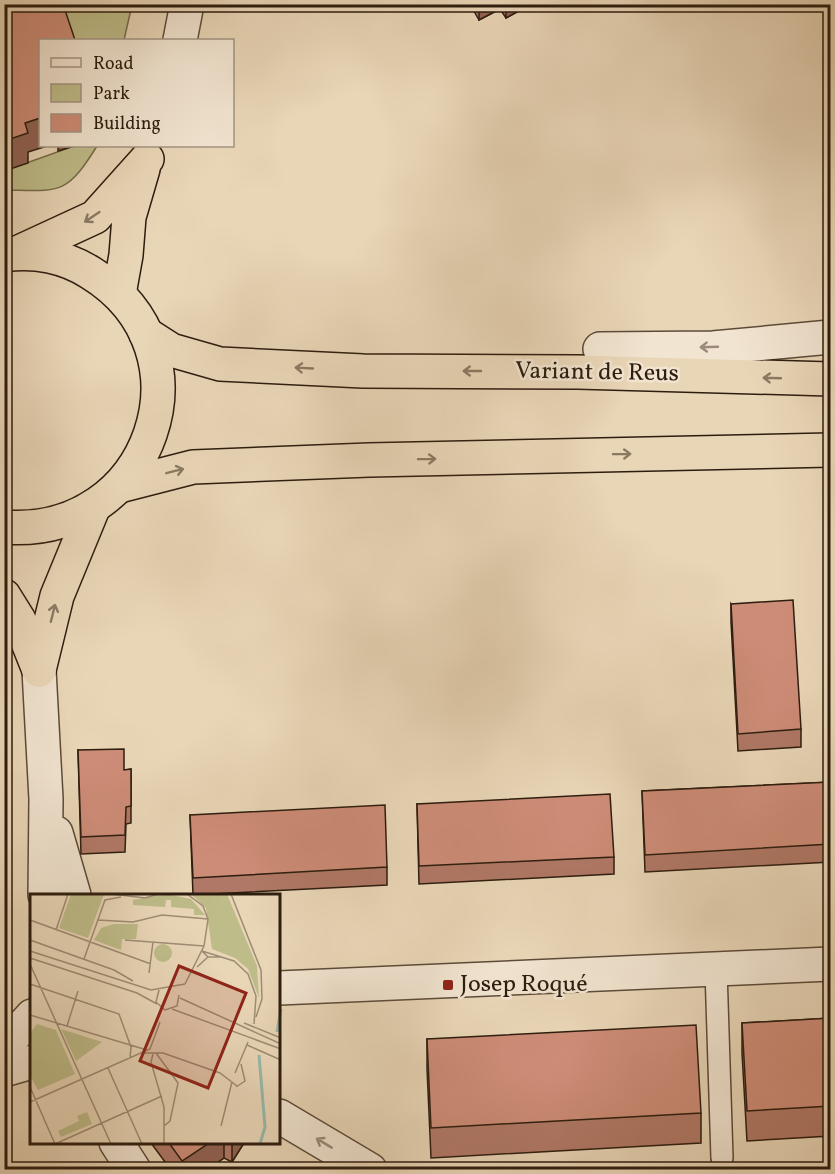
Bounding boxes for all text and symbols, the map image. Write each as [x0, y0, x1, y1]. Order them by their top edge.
legend [39, 39, 234, 147]
text: Road [93, 52, 134, 77]
text: Park [93, 82, 130, 107]
text: Building [93, 112, 161, 137]
one-way arrow [84, 210, 101, 223]
one-way arrow [700, 342, 720, 353]
street label: Variant de Reus [515, 355, 679, 391]
one-way arrow [295, 362, 315, 373]
one-way arrow [463, 365, 483, 377]
one-way arrow [763, 372, 783, 383]
one-way arrow [612, 449, 632, 460]
one-way arrow [417, 453, 437, 465]
one-way arrow [166, 465, 185, 477]
one-way arrow [47, 604, 59, 623]
inset map [30, 894, 280, 1144]
place label: Josep Roqué [460, 968, 588, 1002]
marker: Josep Roqué [441, 978, 455, 992]
one-way arrow [316, 1136, 333, 1148]

